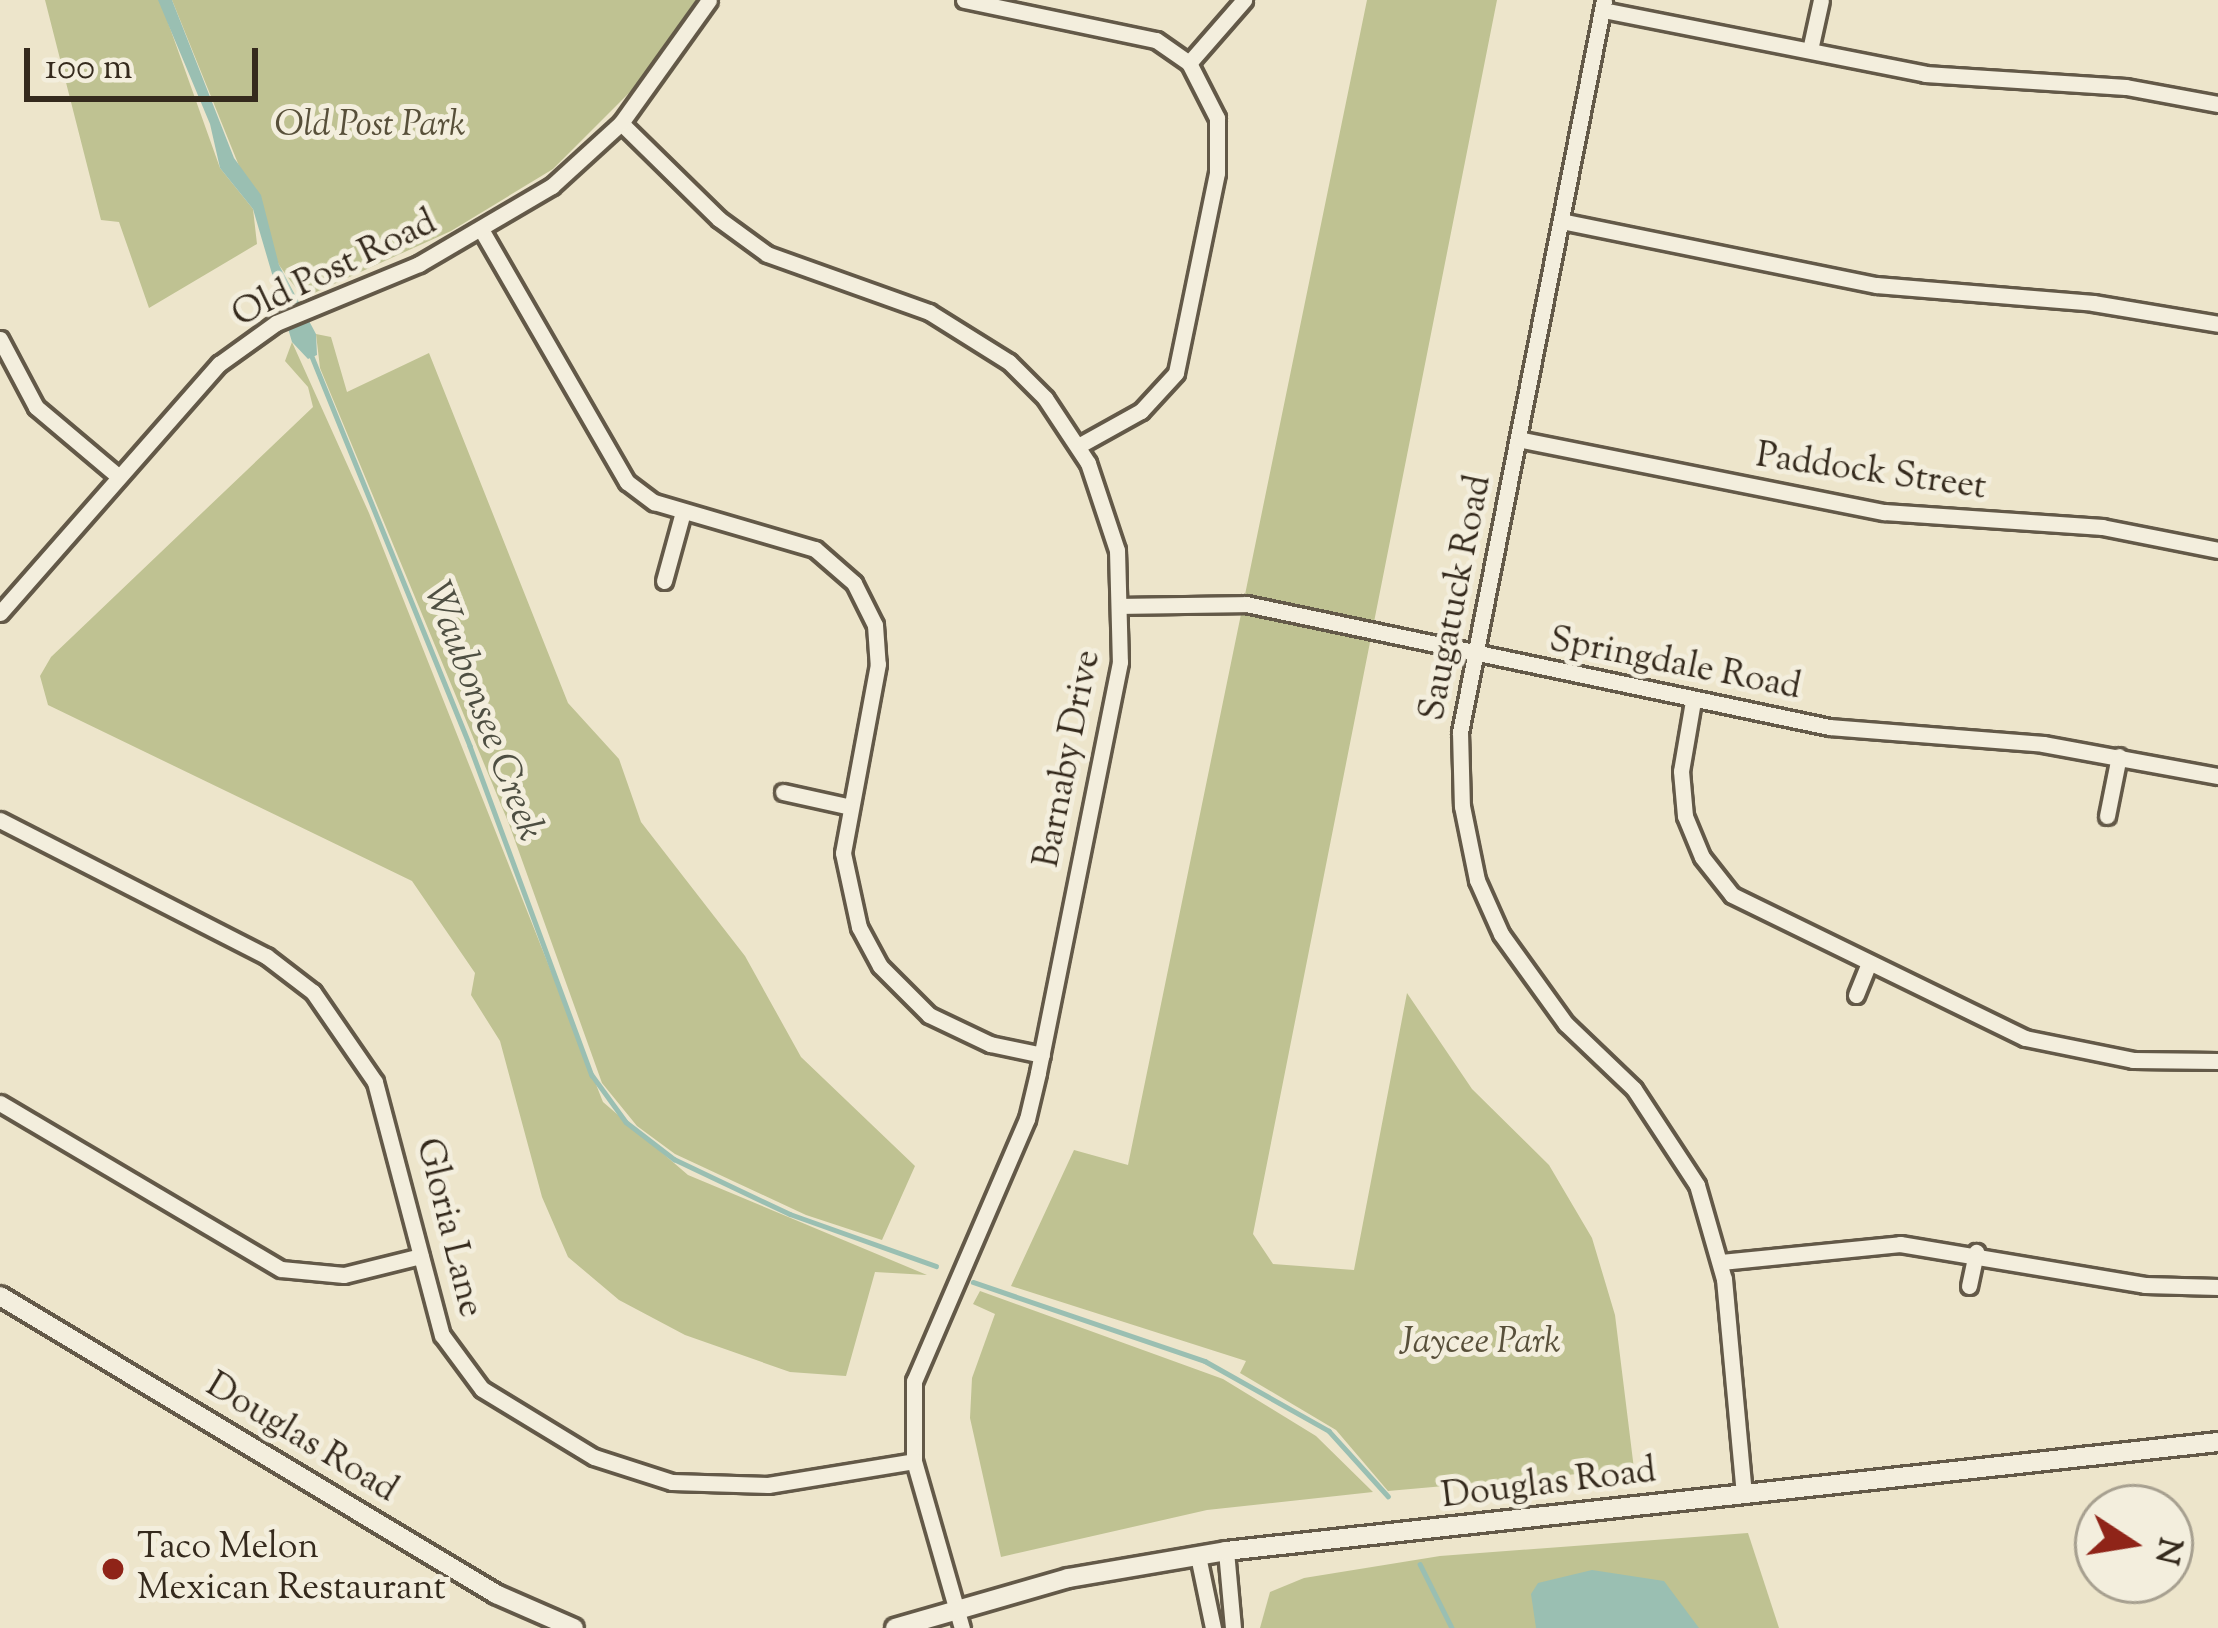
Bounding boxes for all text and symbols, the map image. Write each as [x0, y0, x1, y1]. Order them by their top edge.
scale bar [30, 24, 264, 98]
text: 100 m [45, 43, 132, 95]
park label: Old Post Park [275, 105, 465, 149]
street label: Old Post Road [226, 202, 444, 338]
street label: Paddock Street [1753, 435, 1989, 511]
street label: Saugatuck Road [1412, 471, 1502, 725]
water label: Waubonsee Creek [410, 576, 552, 848]
street label: Springdale Road [1545, 619, 1805, 711]
street label: Barnaby Drive [1027, 647, 1111, 871]
street label: Gloria Lane [405, 1134, 491, 1322]
park label: Jaycee Park [1399, 1322, 1561, 1366]
street label: Douglas Road [197, 1365, 405, 1513]
street label: Douglas Road [1439, 1450, 1659, 1520]
north arrow [2074, 1484, 2194, 1604]
place label: Taco Melon Mexican Restaurant [137, 1526, 446, 1611]
text: N [2140, 1533, 2192, 1569]
marker: Taco Melon Mexican Restaurant [100, 1556, 126, 1582]

